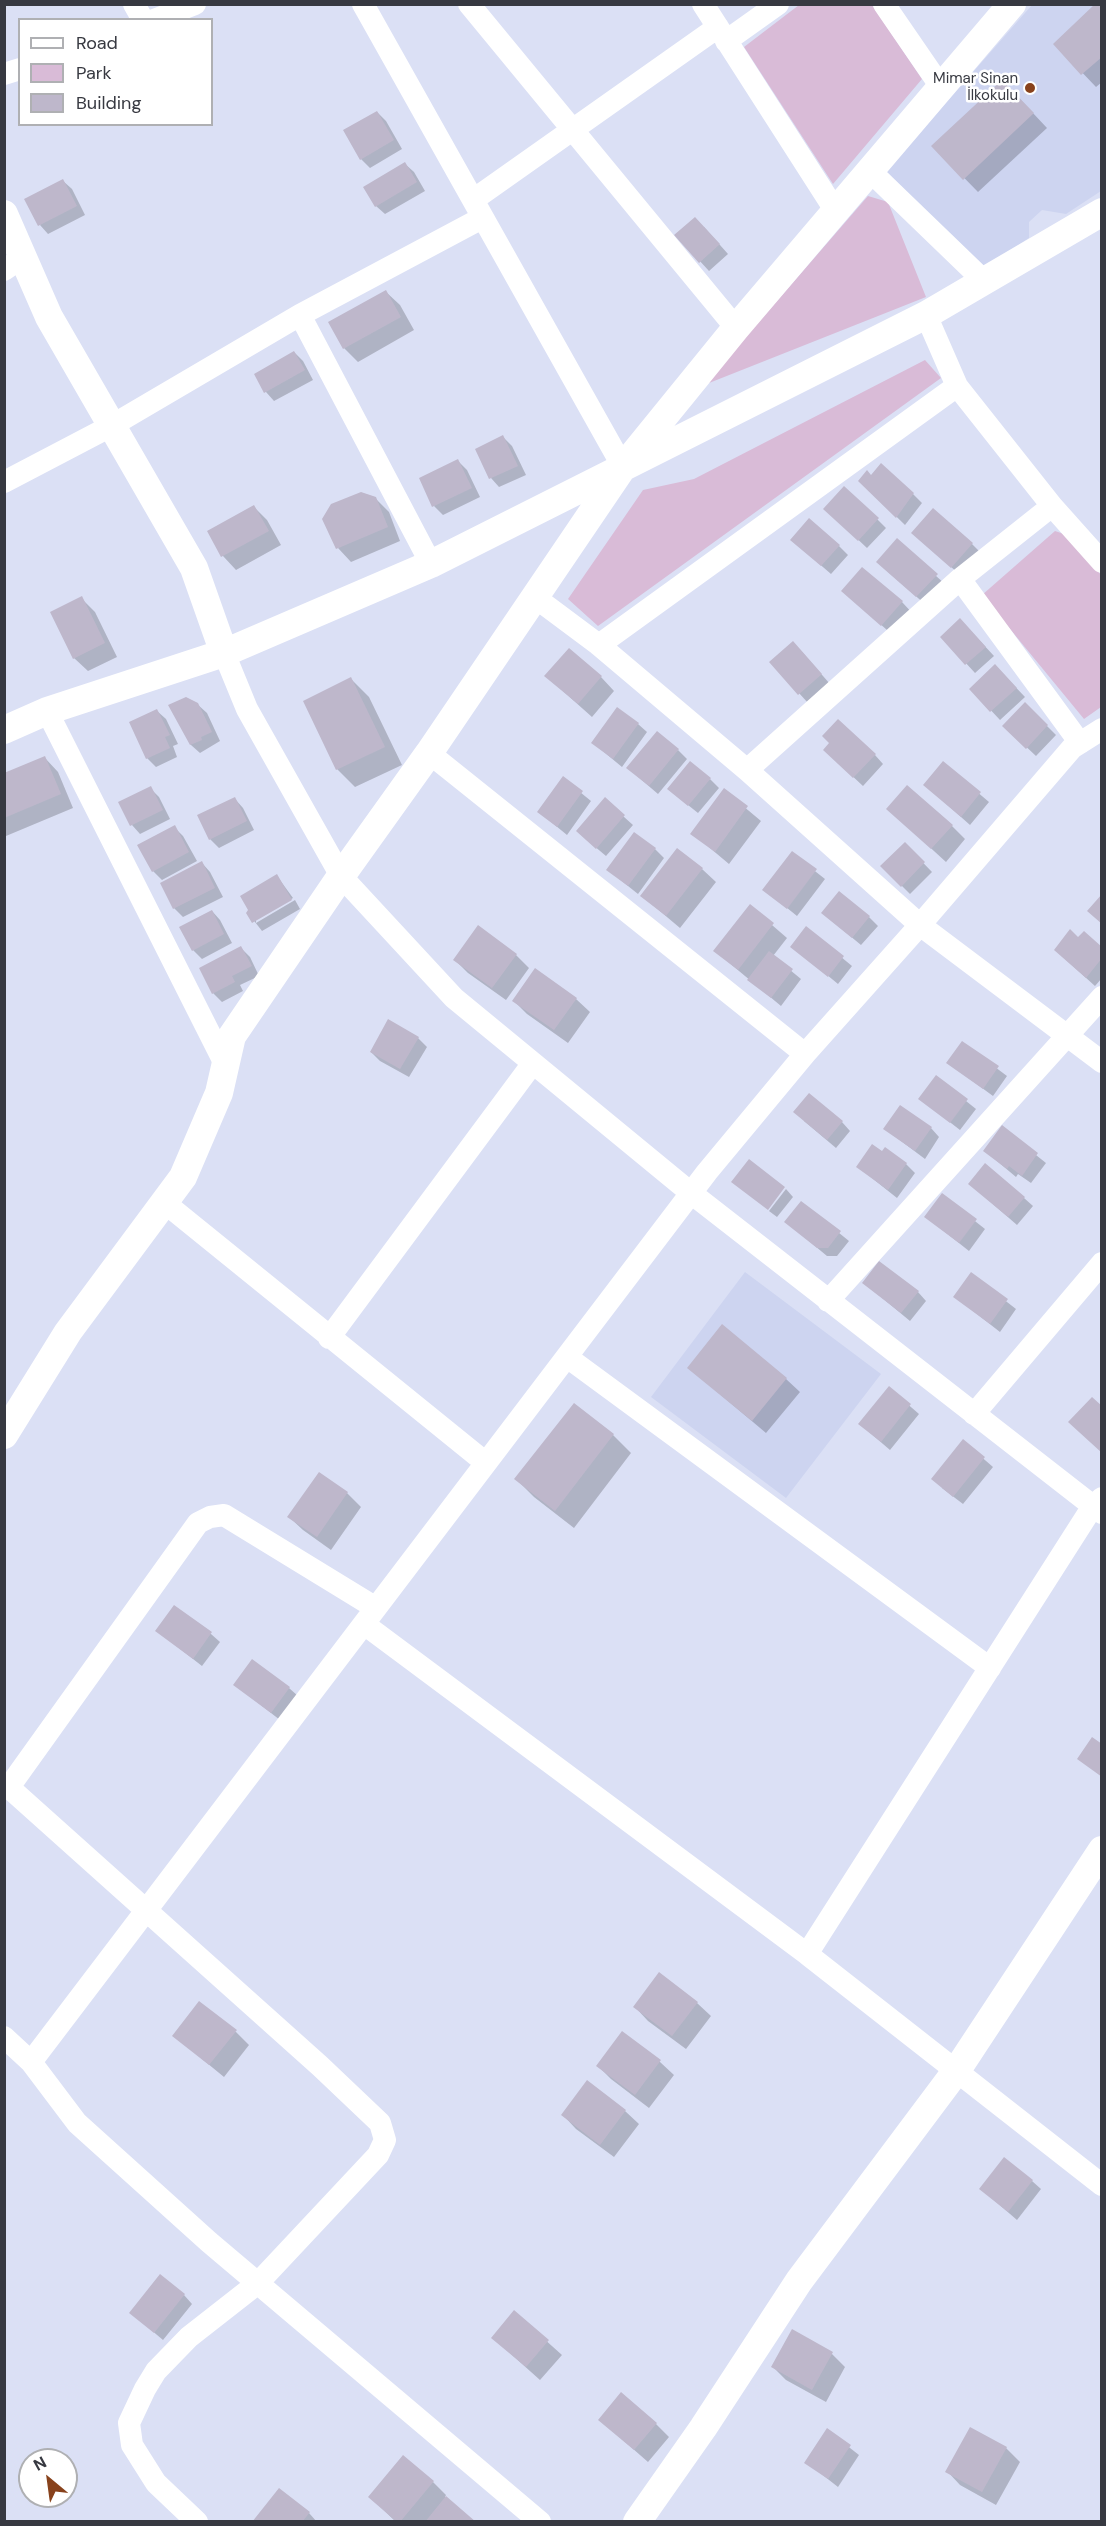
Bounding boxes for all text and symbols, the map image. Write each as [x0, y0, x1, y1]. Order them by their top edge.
legend [18, 18, 213, 126]
text: Road [76, 31, 118, 55]
text: Park [76, 61, 112, 85]
place label: Mimar Sinan İlkokulu [933, 70, 1018, 105]
marker: Mimar Sinan İlkokulu [1023, 81, 1037, 95]
text: Building [76, 91, 141, 115]
north arrow [18, 2448, 78, 2508]
text: N [30, 2452, 50, 2476]

